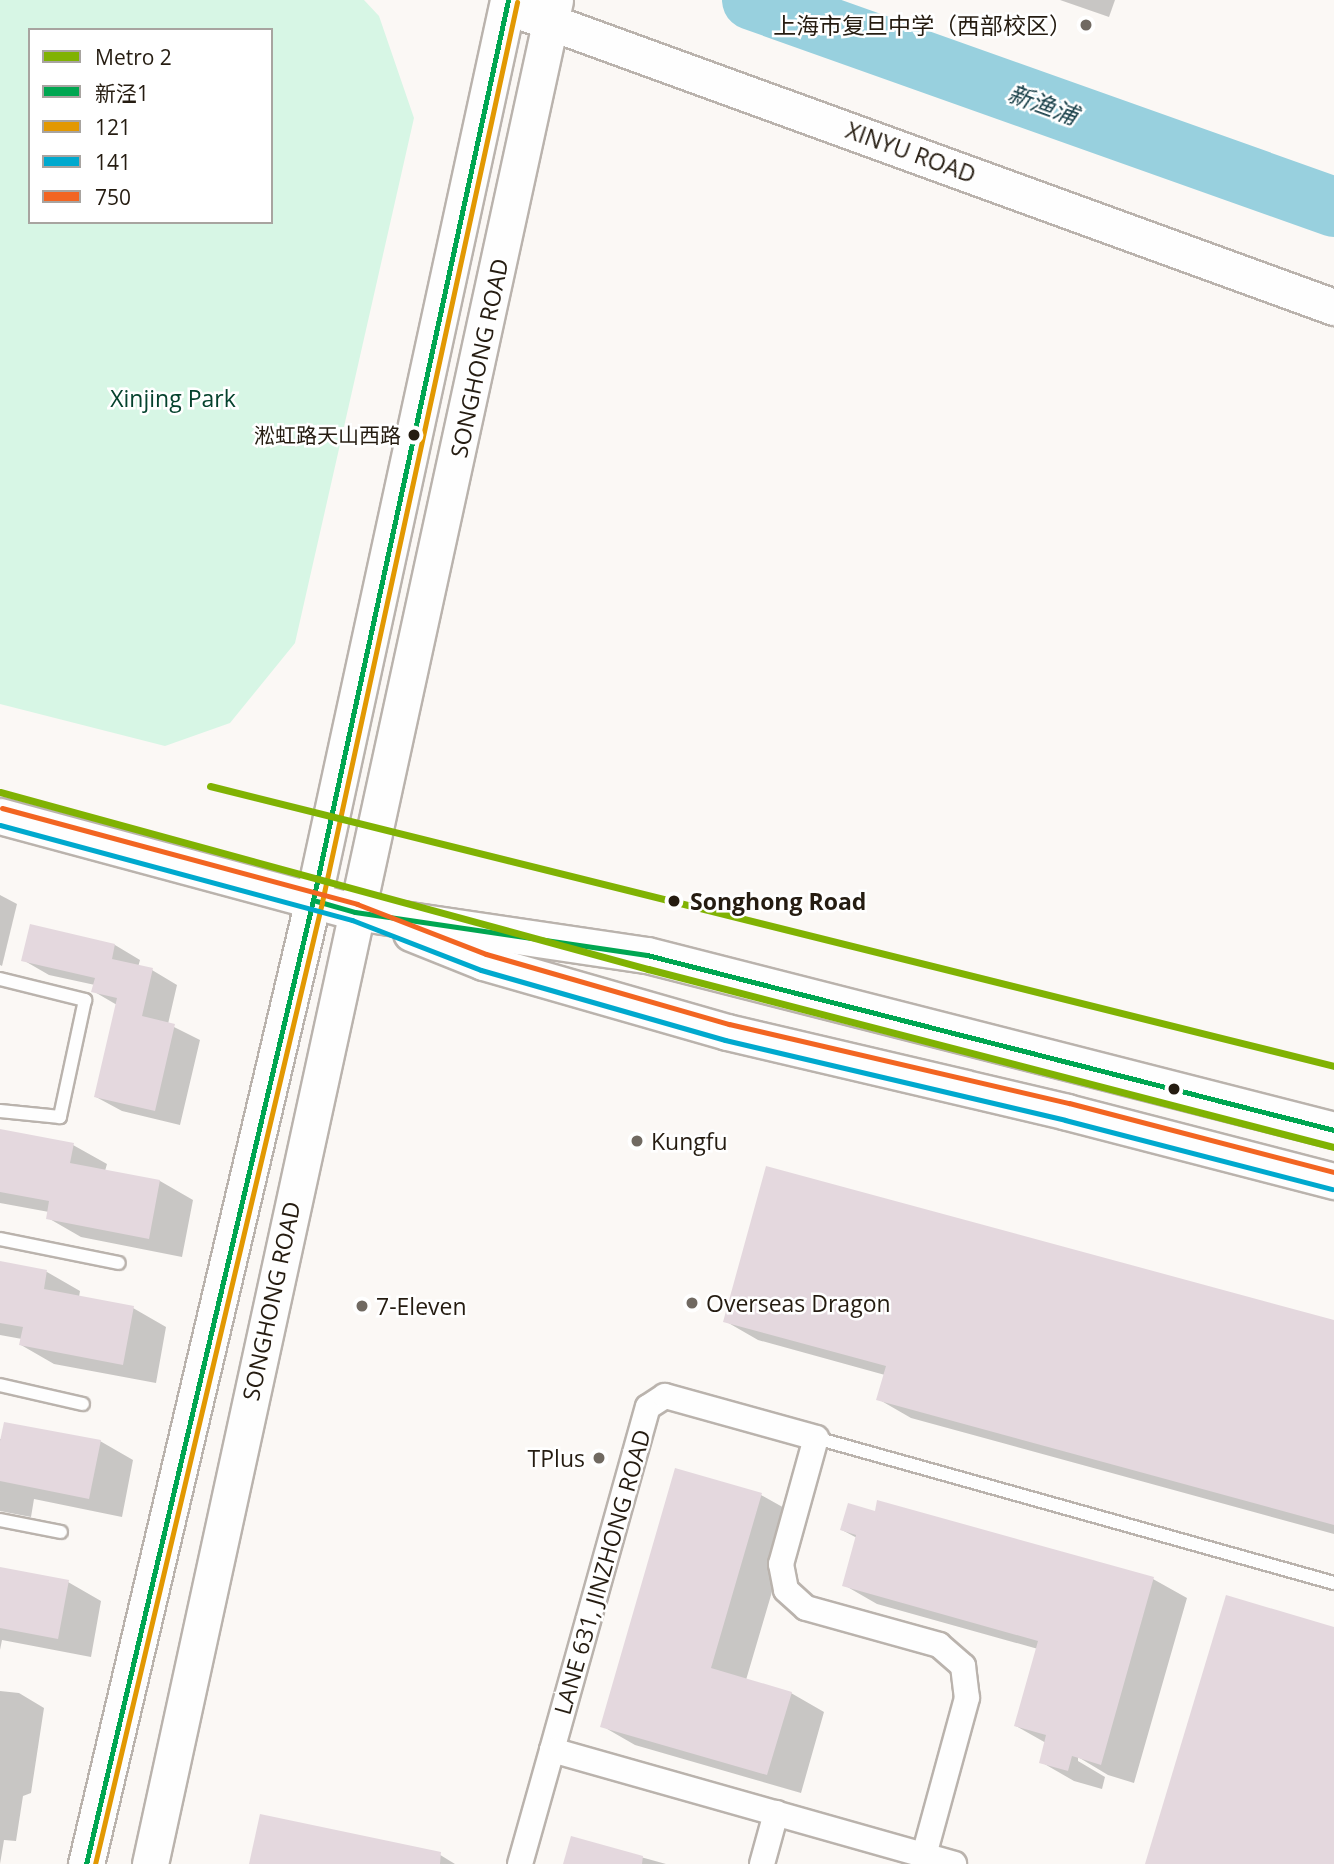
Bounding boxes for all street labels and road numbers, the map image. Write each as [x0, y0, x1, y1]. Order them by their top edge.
street label: XINYU ROAD [842, 116, 980, 188]
street label: SONGHONG ROAD [444, 256, 514, 460]
street label: SONGHONG ROAD [236, 1199, 306, 1403]
street label: LANE 631, JINZHONG ROAD [548, 1426, 656, 1718]

